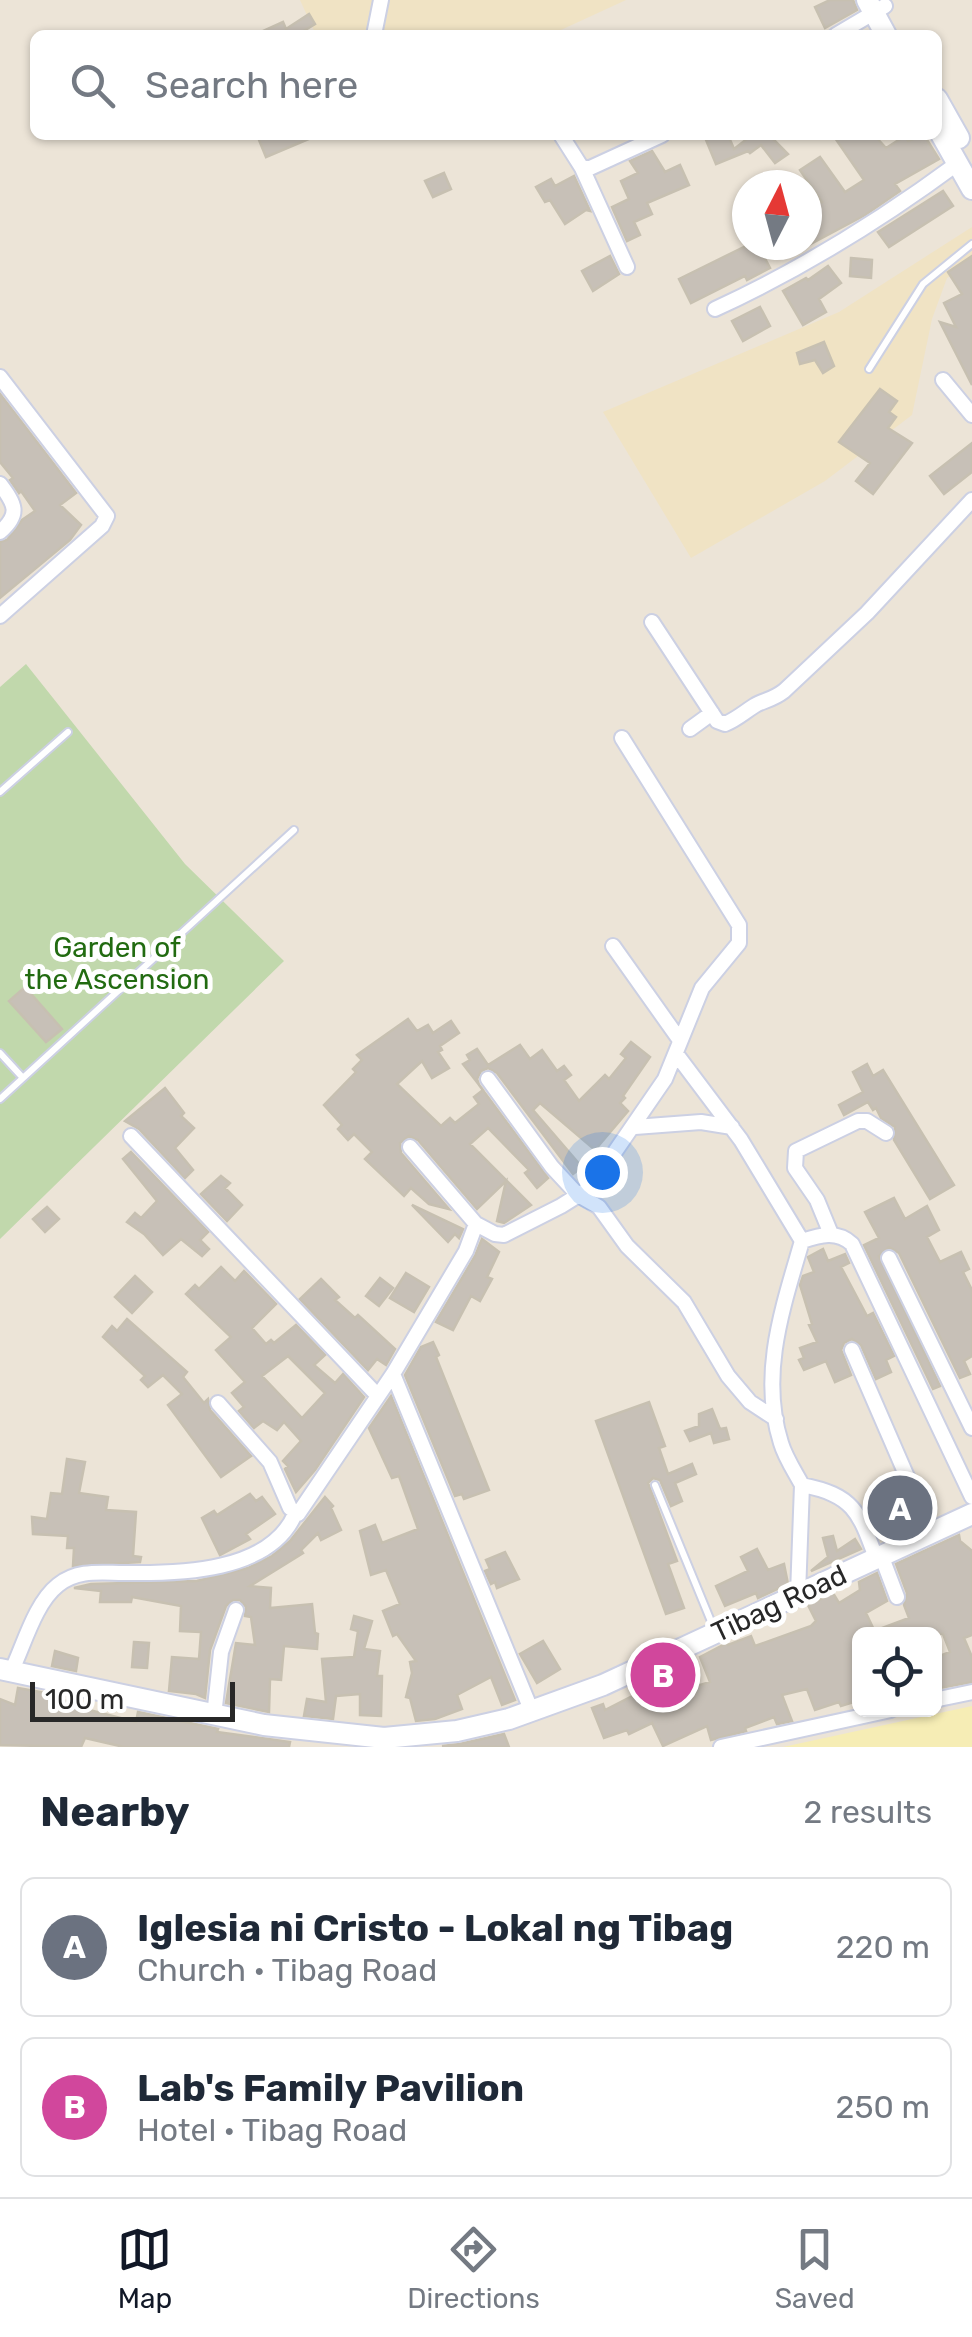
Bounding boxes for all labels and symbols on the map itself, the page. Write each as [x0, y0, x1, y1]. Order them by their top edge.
north arrow [732, 170, 822, 260]
park label: Garden of the Ascension [24, 931, 210, 996]
your location [577, 1147, 628, 1198]
pin: A [868, 1470, 932, 1546]
street label: Tibag Road [707, 1558, 852, 1649]
pin: B [630, 1638, 696, 1712]
scale bar [30, 1677, 235, 1722]

